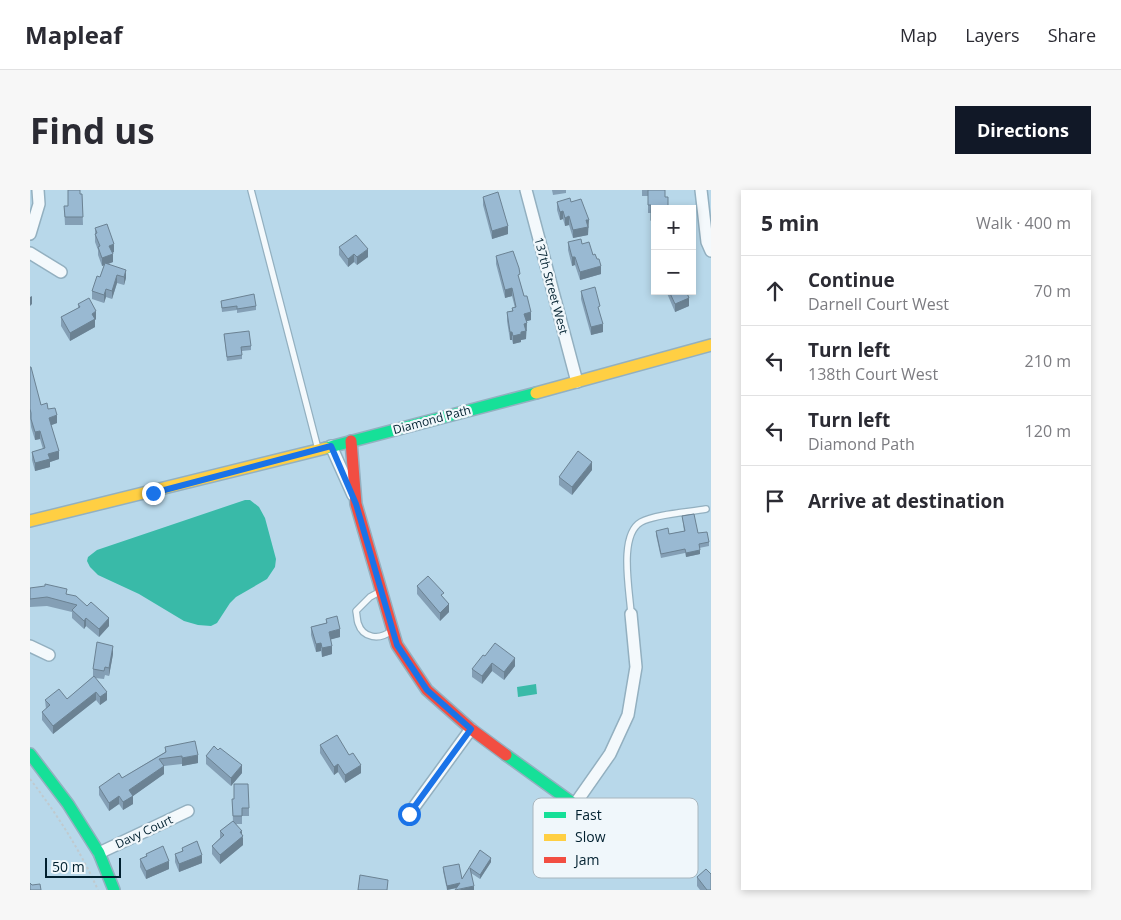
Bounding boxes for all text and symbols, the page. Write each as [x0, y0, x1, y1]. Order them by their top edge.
text: Mapleaf [25, 18, 123, 51]
text: Map [900, 23, 937, 47]
text: Layers [965, 23, 1020, 47]
text: Share [1048, 23, 1096, 47]
button: Directions [955, 106, 1091, 154]
text: Find us [30, 107, 155, 154]
map controls [651, 205, 696, 295]
button: + [651, 205, 696, 250]
text: 5 min [761, 209, 819, 237]
text: Walk · 400 m [976, 212, 1071, 234]
street label: 137th Street West [530, 235, 573, 336]
button: − [651, 250, 696, 295]
text: Continue [808, 267, 895, 293]
icon: ahead [761, 277, 789, 305]
text: 70 m [1034, 280, 1071, 302]
text: Darnell Court West [808, 293, 949, 315]
text: Turn left [808, 337, 890, 363]
icon: left [761, 347, 789, 375]
text: 210 m [1025, 350, 1071, 372]
text: 138th Court West [808, 363, 938, 385]
street label: Diamond Path [391, 401, 473, 438]
text: Turn left [808, 407, 890, 433]
icon: left [761, 417, 789, 445]
text: 120 m [1025, 420, 1071, 442]
text: Diamond Path [808, 433, 915, 455]
route end [142, 482, 165, 505]
icon: arrive [761, 487, 789, 515]
text: Arrive at destination [808, 488, 1005, 514]
legend [533, 798, 698, 878]
route start [398, 803, 421, 826]
text: Fast [575, 805, 602, 824]
street label: Davy Court [112, 811, 175, 852]
text: Slow [575, 827, 606, 846]
text: Jam [573, 850, 600, 869]
scale bar [45, 855, 121, 878]
text: 50 m [52, 857, 85, 876]

